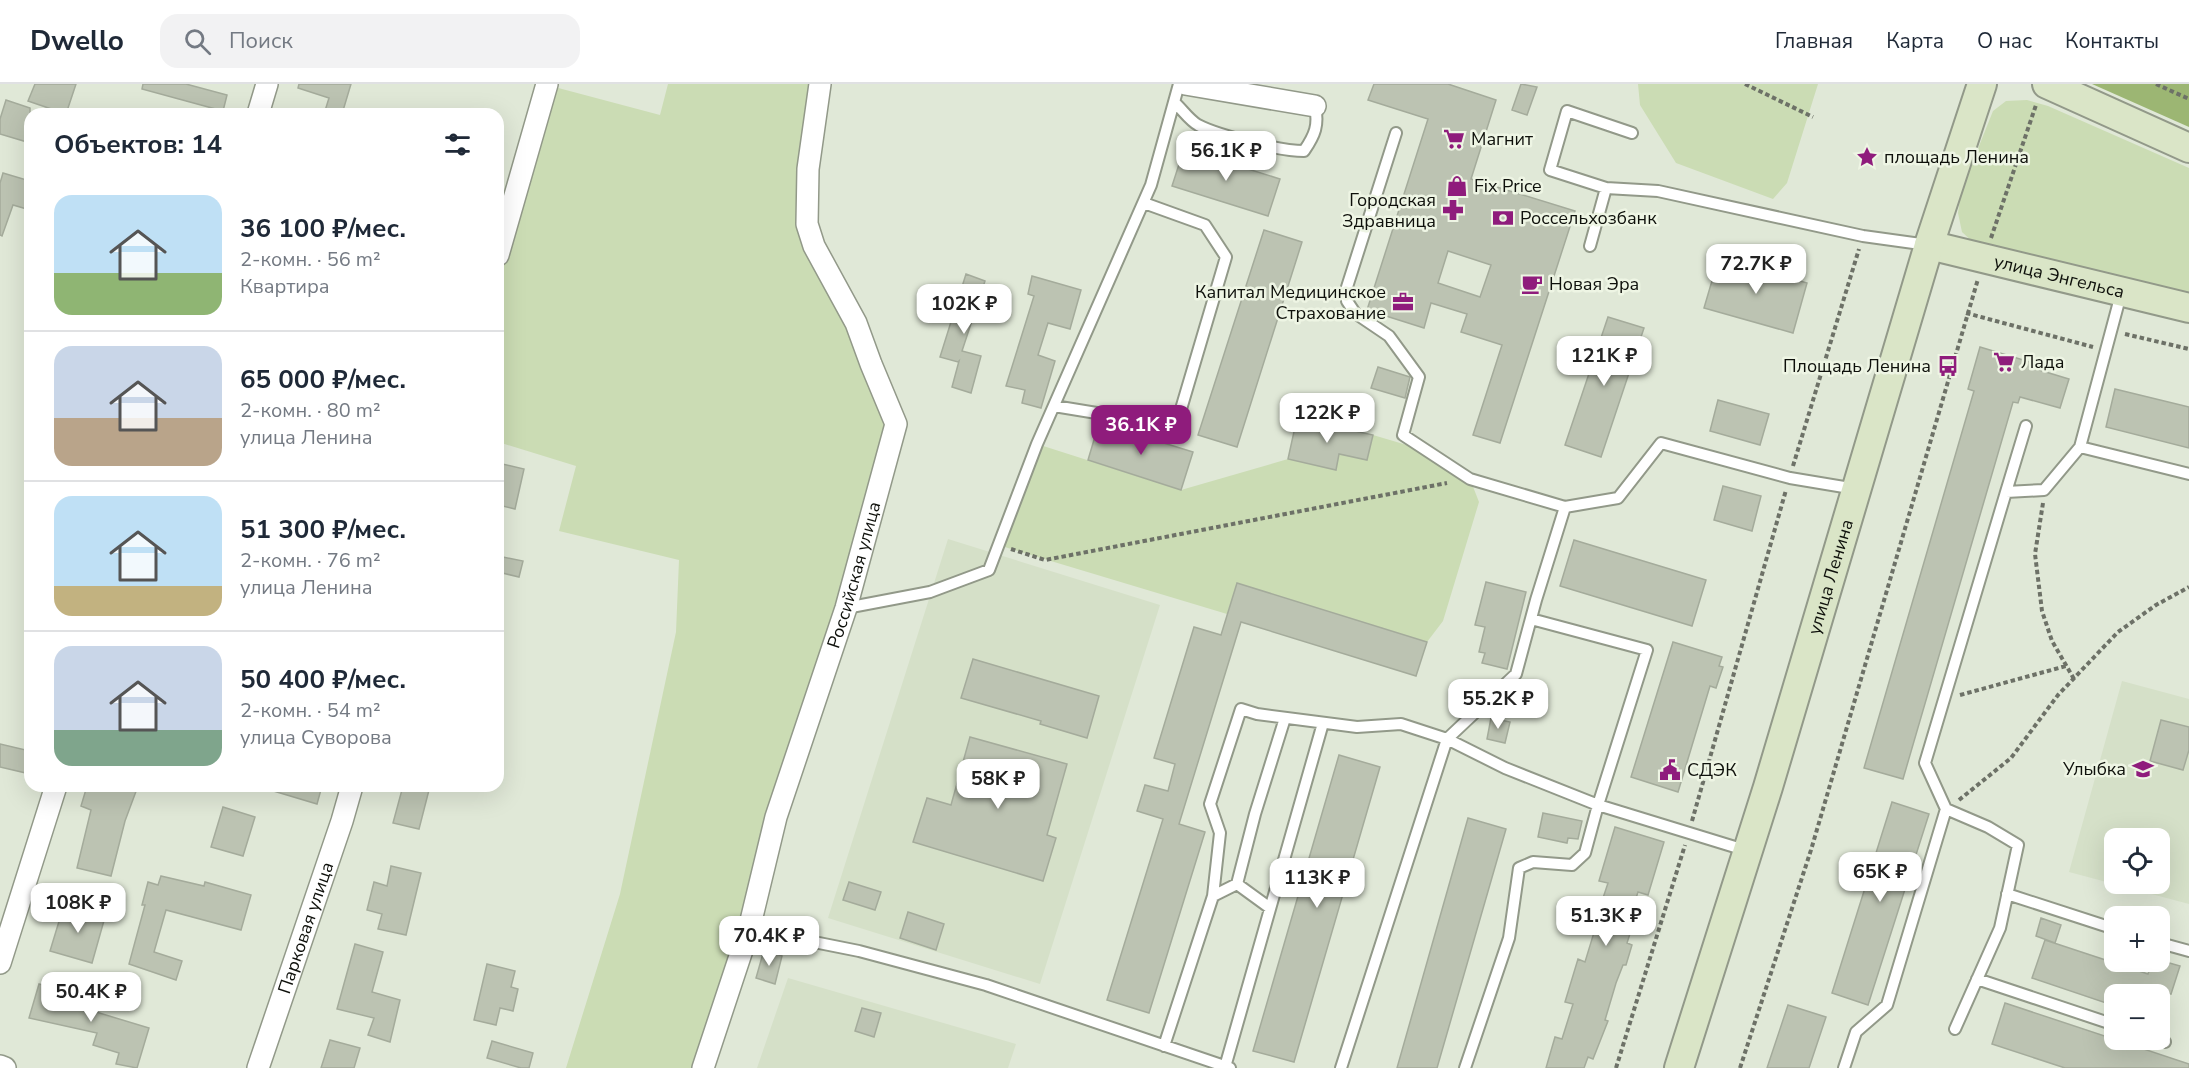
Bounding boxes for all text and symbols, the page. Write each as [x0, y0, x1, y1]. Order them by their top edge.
search box [160, 14, 580, 68]
text: Dwello [30, 22, 124, 60]
icon: search [181, 25, 214, 58]
text: Поиск [229, 26, 293, 56]
text: Главная [1775, 27, 1853, 55]
text: Карта [1886, 27, 1944, 55]
text: О нас [1977, 27, 2032, 55]
text: Контакты [2065, 27, 2159, 55]
text: Объектов: 14 [54, 127, 222, 162]
supermarket icon: Магнит [1442, 127, 1466, 151]
place label: Магнит [1471, 127, 1533, 151]
icon: filters [441, 128, 474, 161]
pin: 56.1K ₽ [1171, 131, 1281, 182]
text: 56.1K ₽ [1190, 137, 1262, 164]
place icon: площадь Ленина [1855, 145, 1879, 169]
place label: площадь Ленина [1884, 145, 2029, 169]
shop icon: Fix Price [1445, 174, 1469, 198]
place label: Fix Price [1474, 174, 1542, 198]
place label: Городская Здравница [1342, 188, 1436, 233]
pharmacy icon: Городская Здравница [1441, 198, 1465, 222]
bank icon: Россельхозбанк [1491, 206, 1515, 230]
place label: Россельхозбанк [1520, 206, 1657, 230]
text: 36 100 ₽/мес. [240, 211, 406, 246]
icon: home [102, 219, 174, 291]
pin: 72.7K ₽ [1701, 244, 1811, 295]
text: 2-комн. · 56 m² [240, 246, 381, 273]
street label: улица Энгельса [1992, 249, 2127, 304]
text: 72.7K ₽ [1720, 250, 1792, 277]
cafe icon: Новая Эра [1520, 272, 1544, 296]
place label: Новая Эра [1549, 272, 1639, 296]
text: Квартира [240, 273, 330, 300]
place label: Капитал Медицинское Страхование [1195, 280, 1386, 325]
pin: 102K ₽ [915, 284, 1013, 335]
text: 102K ₽ [931, 290, 997, 317]
office icon: Капитал Медицинское Страхование [1391, 290, 1415, 314]
pin: 121K ₽ [1555, 336, 1653, 387]
text: 121K ₽ [1571, 342, 1637, 369]
supermarket icon: Лада [1992, 350, 2016, 374]
place label: Лада [2021, 350, 2064, 374]
place label: Площадь Ленина [1783, 354, 1931, 378]
bus stop icon: Площадь Ленина [1936, 354, 1960, 378]
text: 65 000 ₽/мес. [240, 362, 406, 397]
icon: home [102, 370, 174, 442]
pin: 122K ₽ [1278, 393, 1376, 444]
text: 2-комн. · 80 m² [240, 397, 381, 424]
text: 122K ₽ [1294, 399, 1360, 426]
pin: 36.1K ₽ [1086, 405, 1196, 456]
text: 36.1K ₽ [1105, 411, 1177, 438]
text: улица Ленина [240, 424, 373, 451]
street label: Российская улица [821, 499, 886, 651]
text: 51 300 ₽/мес. [240, 512, 406, 547]
street label: улица Ленина [1802, 516, 1859, 637]
icon: home [102, 520, 174, 592]
text: 2-комн. · 76 m² [240, 547, 381, 574]
text: улица Ленина [240, 574, 373, 601]
text: 50 400 ₽/мес. [240, 662, 406, 697]
icon: home [102, 670, 174, 742]
pin: 55.2K ₽ [1443, 679, 1553, 730]
text: 55.2K ₽ [1462, 685, 1534, 712]
text: 2-комн. · 54 m² [240, 697, 381, 724]
text: улица Суворова [240, 724, 392, 751]
place label: Улыбка [2062, 757, 2126, 781]
school or university icon: Улыбка [2131, 757, 2155, 781]
public building icon: СДЭК [1658, 758, 1682, 782]
place label: СДЭК [1687, 758, 1737, 782]
pin: 58K ₽ [956, 759, 1040, 810]
text: 58K ₽ [971, 765, 1025, 792]
map controls [2104, 828, 2170, 1050]
button: locate [2104, 828, 2170, 894]
pin: 65K ₽ [1838, 852, 1922, 903]
pin: 113K ₽ [1268, 858, 1366, 909]
text: 65K ₽ [1853, 858, 1907, 885]
street label: Парковая улица [272, 859, 339, 997]
text: 113K ₽ [1284, 864, 1350, 891]
pin: 108K ₽ [29, 883, 127, 934]
text: 108K ₽ [45, 889, 111, 916]
pin: 51.3K ₽ [1551, 896, 1661, 947]
text: 51.3K ₽ [1570, 902, 1642, 929]
button: + [2104, 906, 2170, 972]
pin: 70.4K ₽ [714, 916, 824, 967]
text: 70.4K ₽ [733, 922, 805, 949]
pin: 50.4K ₽ [36, 972, 146, 1023]
text: 50.4K ₽ [55, 978, 127, 1005]
button: − [2104, 984, 2170, 1050]

